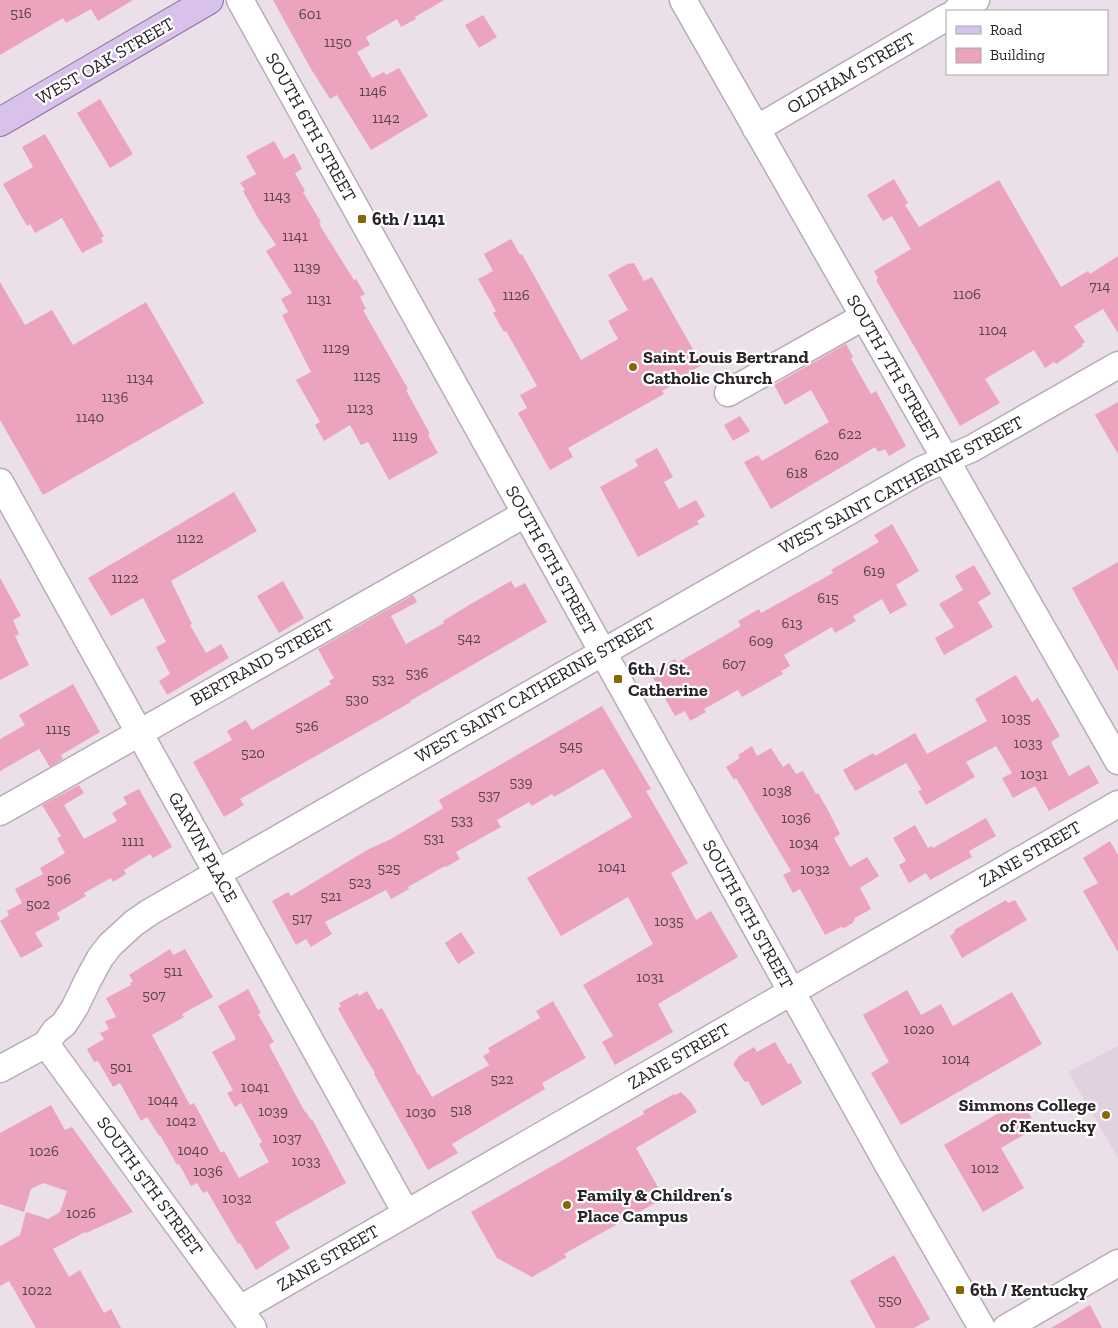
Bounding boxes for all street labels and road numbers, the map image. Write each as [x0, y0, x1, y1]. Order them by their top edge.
street label: WEST OAK STREET [32, 13, 178, 109]
street label: OLDHAM STREET [783, 27, 919, 119]
street label: SOUTH 6TH STREET [261, 49, 361, 205]
street label: SOUTH 7TH STREET [842, 291, 944, 445]
street label: WEST SAINT CATHERINE STREET [775, 411, 1027, 559]
street label: SOUTH 6TH STREET [501, 482, 601, 638]
street label: WEST SAINT CATHERINE STREET [411, 612, 659, 768]
street label: BERTRAND STREET [186, 613, 338, 711]
street label: GARVIN PLACE [164, 788, 242, 906]
street label: ZANE STREET [975, 816, 1085, 892]
street label: SOUTH 6TH STREET [698, 836, 798, 992]
street label: ZANE STREET [624, 1018, 734, 1094]
street label: SOUTH 5TH STREET [92, 1112, 208, 1260]
street label: ZANE STREET [273, 1220, 383, 1296]

